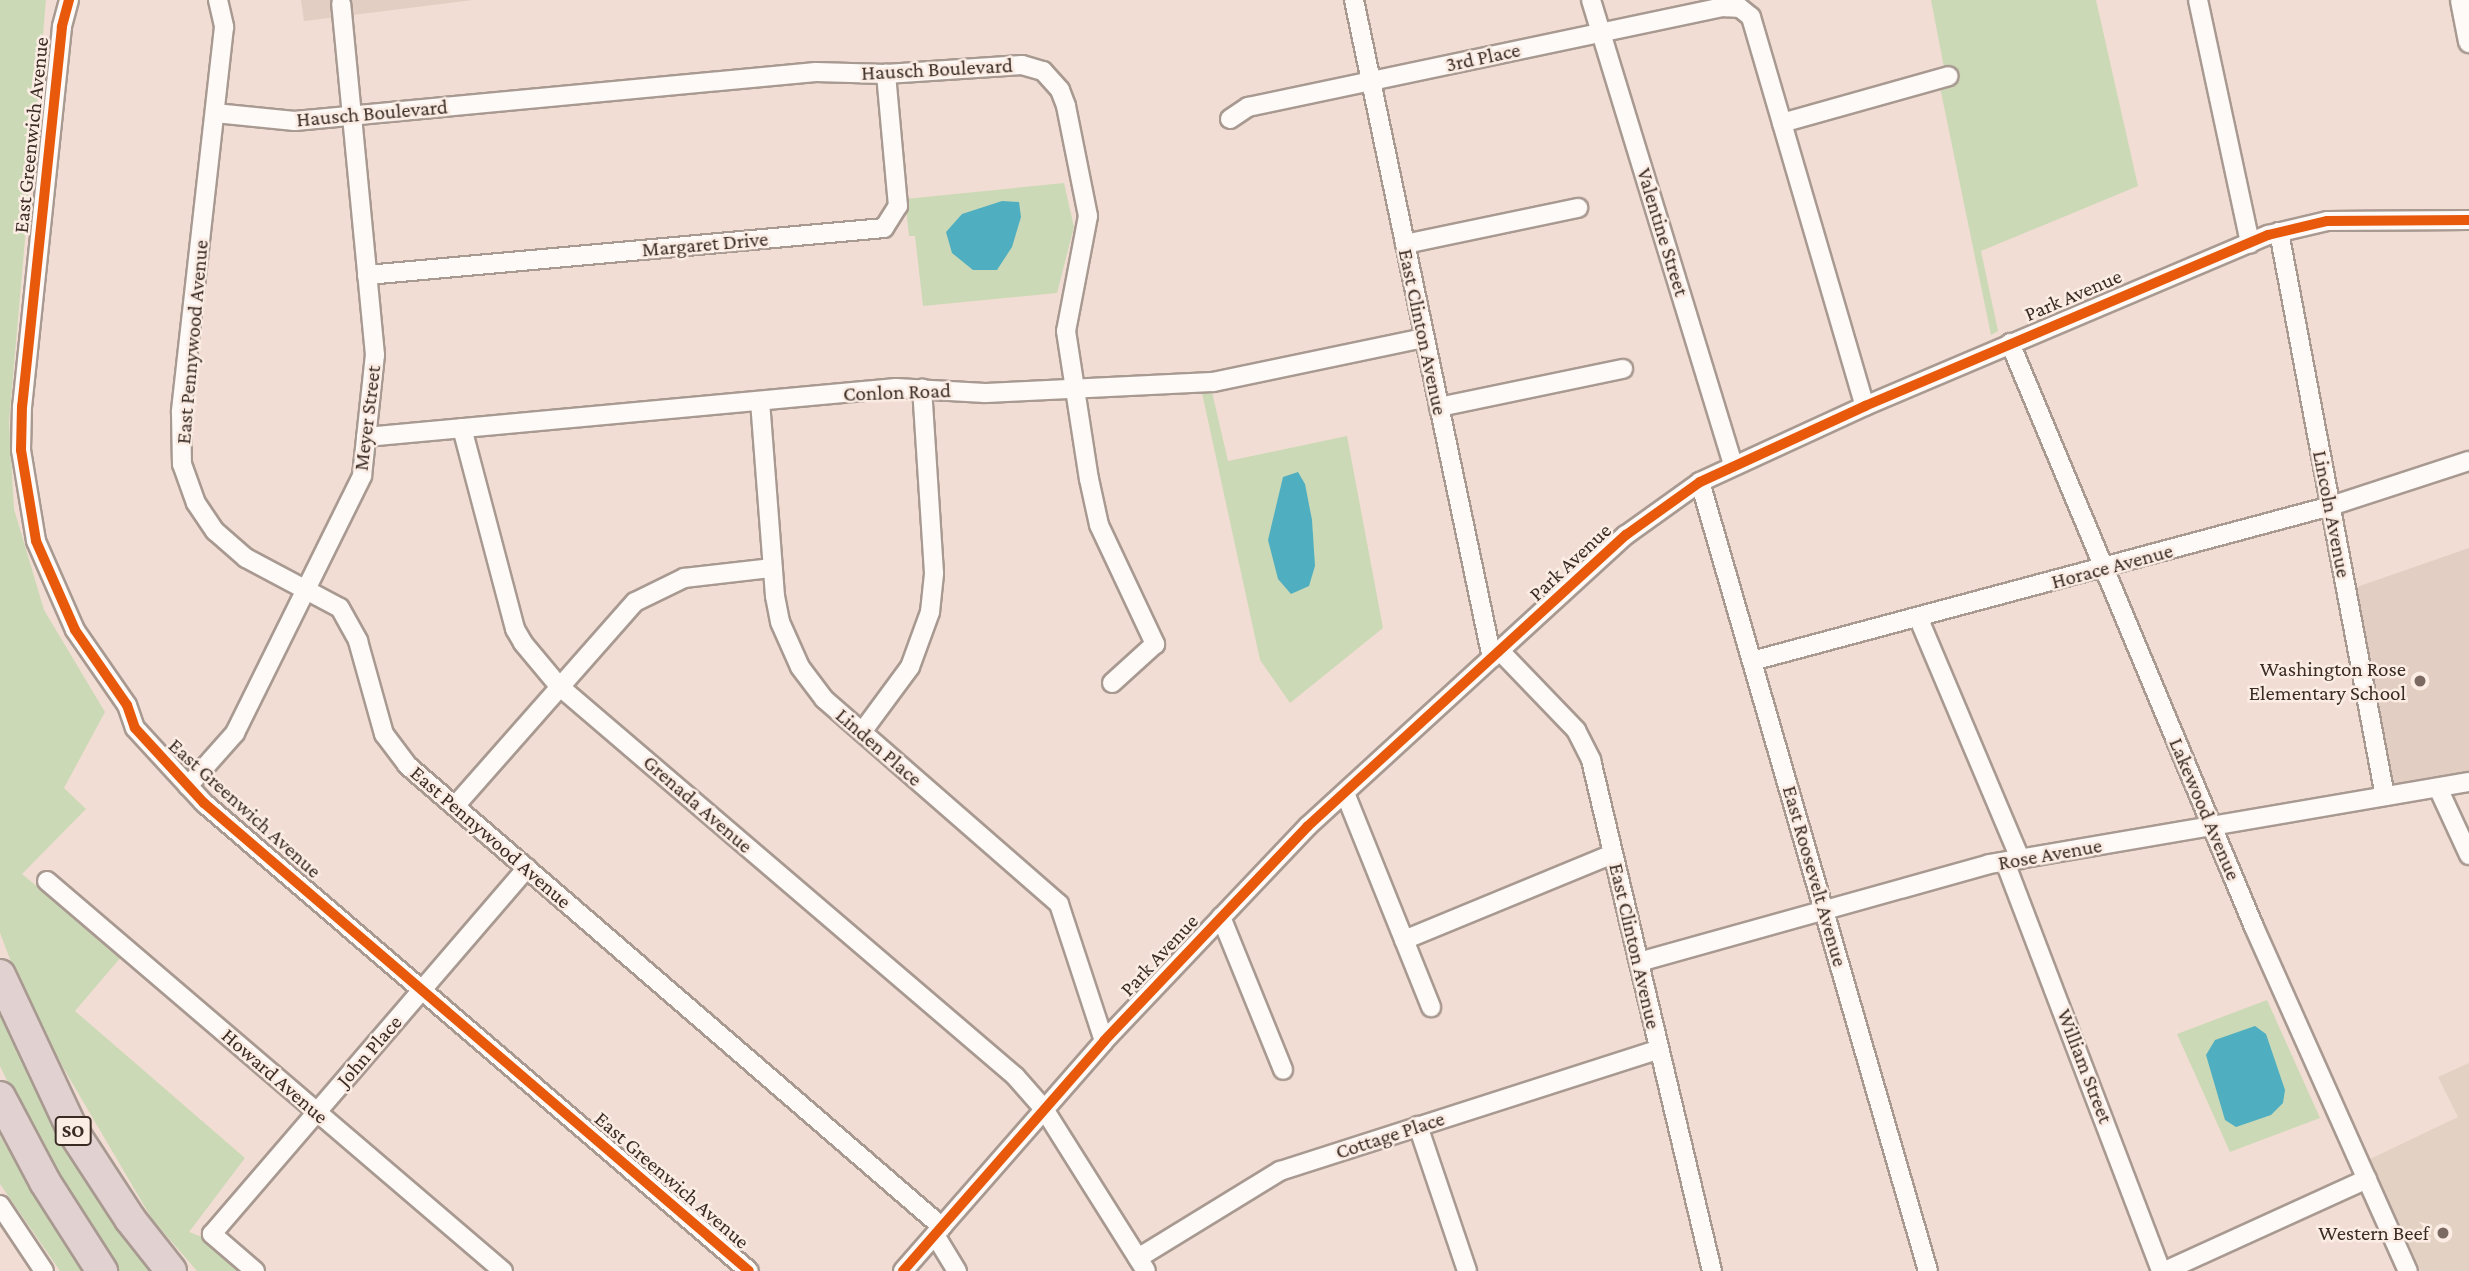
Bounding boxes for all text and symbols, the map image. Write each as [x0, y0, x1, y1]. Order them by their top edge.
street label: East Greenwich Avenue [8, 36, 54, 234]
street label: 3rd Place [1443, 37, 1523, 77]
street label: Hausch Boulevard [861, 52, 1013, 86]
street label: Hausch Boulevard [295, 94, 449, 132]
street label: Valentine Street [1632, 165, 1694, 299]
street label: Margaret Drive [641, 226, 769, 262]
street label: East Pennywood Avenue [171, 239, 213, 445]
street label: East Clinton Avenue [1393, 247, 1453, 417]
street label: Park Avenue [2021, 263, 2125, 327]
street label: Meyer Street [348, 364, 386, 472]
street label: Conlon Road [843, 378, 951, 406]
street label: Lincoln Avenue [2307, 448, 2357, 580]
street label: Park Avenue [1524, 518, 1616, 606]
street label: Horace Avenue [2049, 538, 2175, 594]
place label: Washington Rose Elementary School [2249, 656, 2406, 706]
marker: Washington Rose Elementary School [2412, 673, 2428, 689]
street label: Linden Place [831, 703, 927, 791]
street label: East Greenwich Avenue [163, 733, 327, 883]
street label: Lakewood Avenue [2164, 734, 2246, 884]
street label: Grenada Avenue [638, 750, 758, 858]
street label: East Pennywood Avenue [405, 760, 577, 914]
street label: East Roosevelt Avenue [1777, 783, 1853, 969]
street label: Rose Avenue [1996, 832, 2104, 876]
street label: East Clinton Avenue [1604, 861, 1666, 1031]
street label: Park Avenue [1115, 909, 1203, 1001]
street label: William Street [2052, 1005, 2118, 1127]
street label: John Place [331, 1010, 407, 1092]
street label: Howard Avenue [217, 1023, 333, 1129]
street label: East Greenwich Avenue [589, 1106, 755, 1254]
street label: Cottage Place [1332, 1106, 1448, 1164]
road number: SO [54, 1116, 92, 1147]
place label: Western Beef [2318, 1220, 2429, 1246]
marker: Western Beef [2435, 1225, 2451, 1241]

